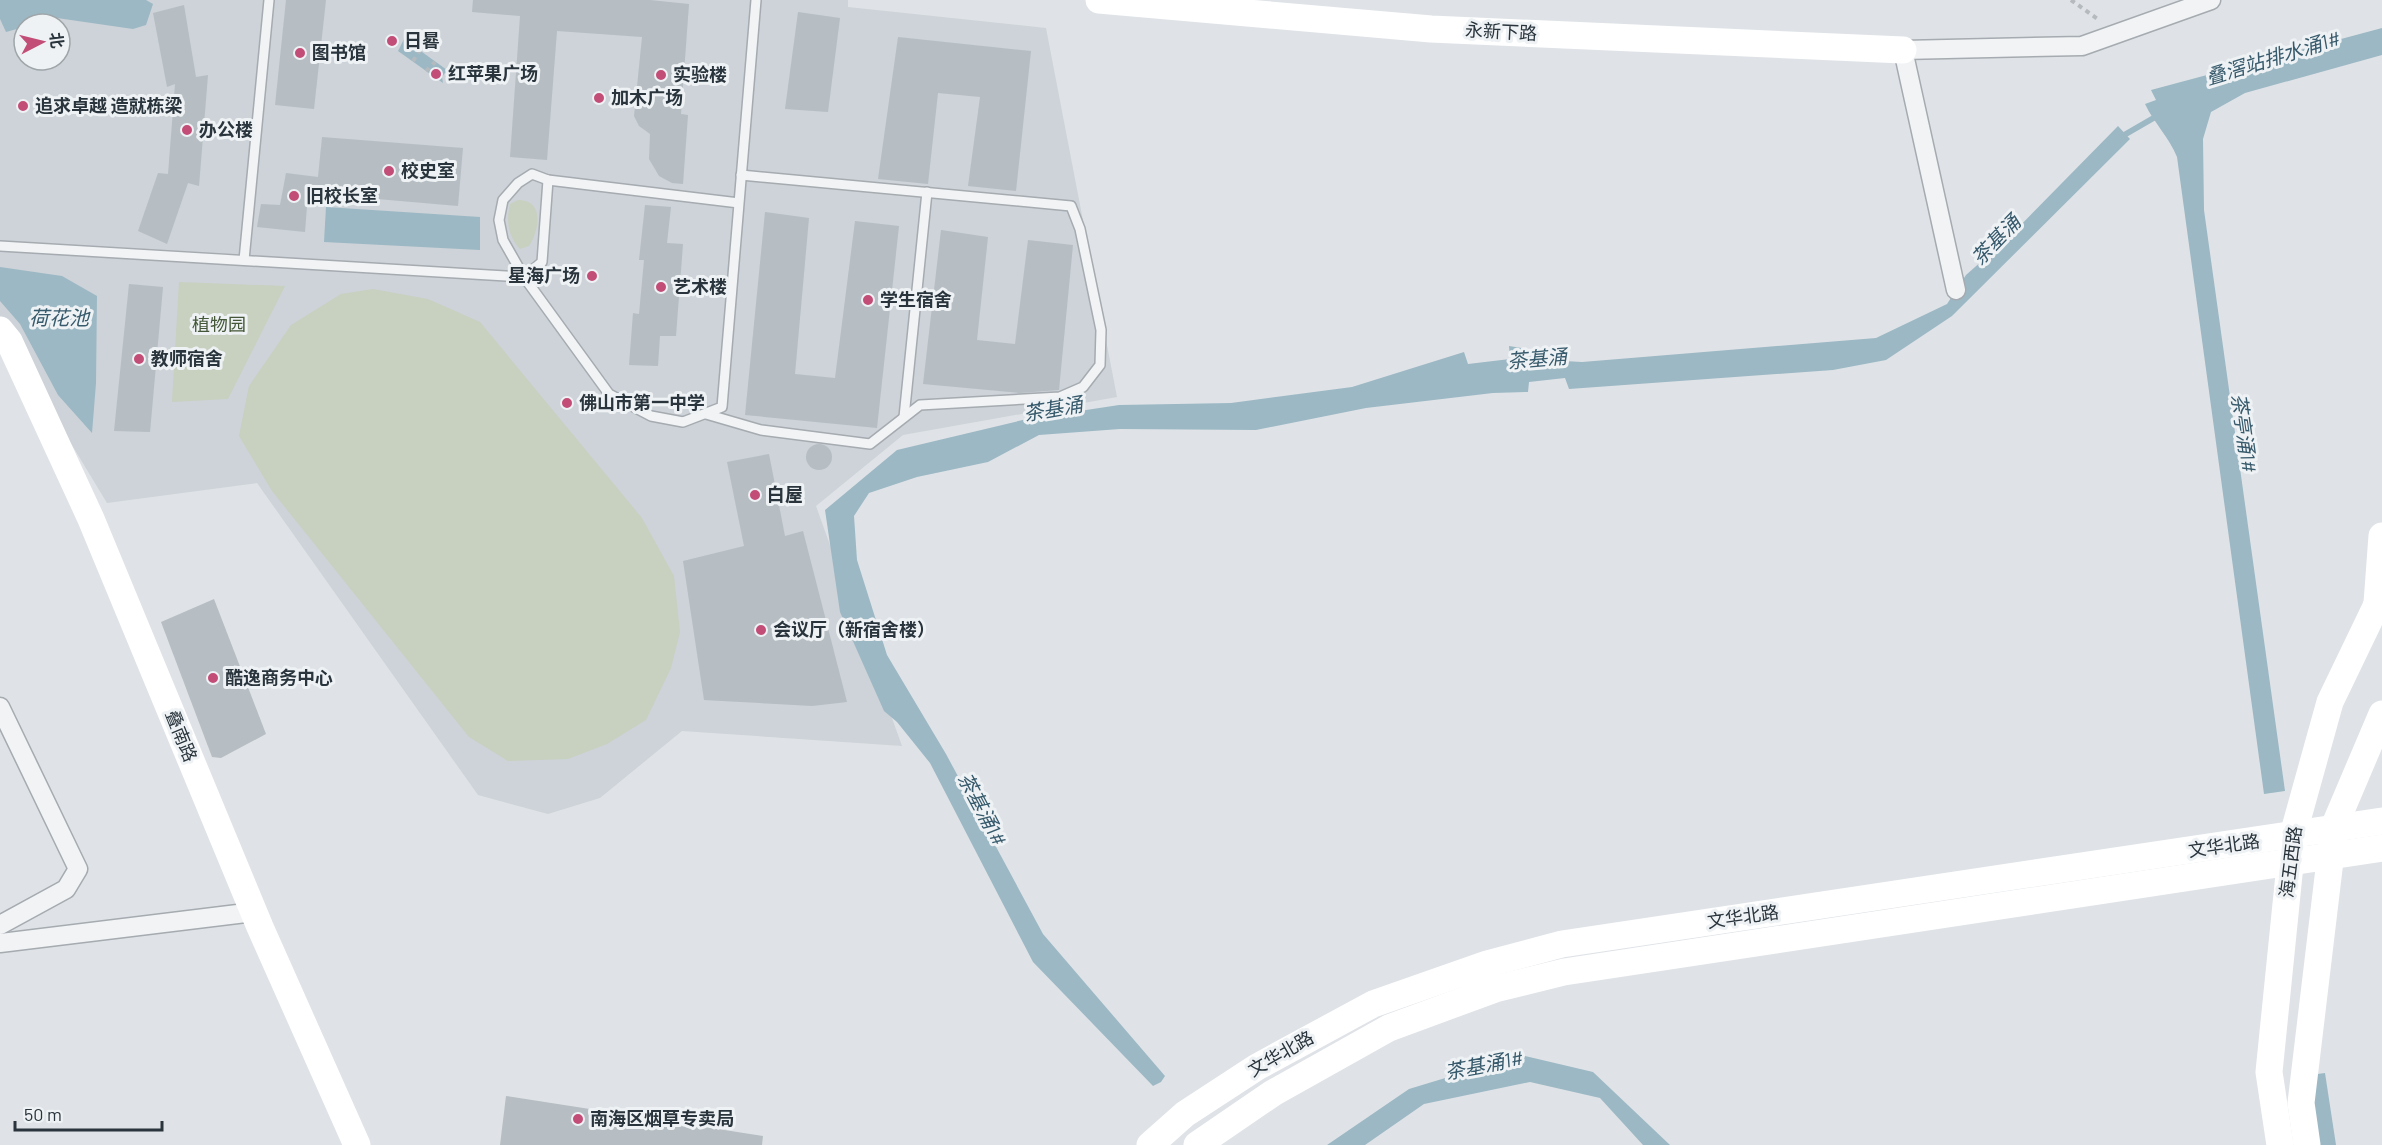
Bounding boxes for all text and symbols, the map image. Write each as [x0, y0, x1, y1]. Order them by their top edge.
north arrow [12, 12, 72, 72]
street label: 永新下路 [1465, 18, 1538, 44]
water label: 叠滘站排水涌1# [2202, 25, 2343, 89]
place label: 日晷 [404, 29, 440, 51]
text: 北 [47, 31, 68, 49]
marker: 日晷 [385, 34, 399, 48]
place label: 图书馆 [312, 41, 366, 63]
marker: 图书馆 [293, 46, 307, 60]
place label: 红苹果广场 [448, 62, 538, 84]
place label: 实验楼 [673, 63, 727, 85]
marker: 红苹果广场 [429, 67, 443, 81]
marker: 实验楼 [654, 68, 668, 82]
place label: 加木广场 [611, 86, 683, 108]
marker: 加木广场 [592, 91, 606, 105]
place label: 追求卓越 造就栋梁 [35, 94, 183, 116]
marker: 追求卓越 造就栋梁 [16, 99, 30, 113]
place label: 办公楼 [199, 118, 253, 140]
marker: 办公楼 [180, 123, 194, 137]
place label: 校史室 [401, 159, 455, 181]
marker: 校史室 [382, 164, 396, 178]
place label: 旧校长室 [306, 184, 378, 206]
marker: 旧校长室 [287, 189, 301, 203]
water label: 茶基涌 [1966, 208, 2026, 269]
place label: 星海广场 [508, 264, 580, 286]
marker: 星海广场 [585, 269, 599, 283]
place label: 艺术楼 [673, 275, 727, 297]
marker: 艺术楼 [654, 280, 668, 294]
place label: 学生宿舍 [880, 288, 952, 310]
marker: 学生宿舍 [861, 293, 875, 307]
water label: 荷花池 [29, 305, 91, 329]
park label: 植物园 [192, 313, 246, 335]
water label: 茶基涌 [1506, 343, 1570, 373]
place label: 教师宿舍 [151, 347, 223, 369]
marker: 教师宿舍 [132, 352, 146, 366]
place label: 佛山市第一中学 [579, 391, 705, 413]
water label: 茶基涌 [1021, 391, 1086, 425]
water label: 茶亭涌1# [2228, 392, 2262, 474]
marker: 佛山市第一中学 [560, 396, 574, 410]
place label: 白屋 [767, 483, 803, 505]
marker: 白屋 [748, 488, 762, 502]
place label: 会议厅（新宿舍楼） [773, 618, 935, 640]
marker: 会议厅（新宿舍楼） [754, 623, 768, 637]
place label: 酷逸商务中心 [225, 666, 333, 688]
marker: 酷逸商务中心 [206, 671, 220, 685]
street label: 叠南路 [162, 706, 202, 765]
water label: 茶基涌1# [954, 768, 1012, 849]
street label: 海五西路 [2275, 825, 2305, 899]
street label: 文华北路 [2187, 829, 2261, 861]
street label: 文华北路 [1706, 900, 1780, 932]
street label: 文华北路 [1244, 1026, 1317, 1081]
water label: 茶基涌1# [1442, 1045, 1525, 1083]
scale bar [15, 1094, 162, 1132]
text: 50 m [24, 1103, 62, 1125]
place label: 南海区烟草专卖局 [590, 1107, 734, 1129]
marker: 南海区烟草专卖局 [571, 1112, 585, 1126]

